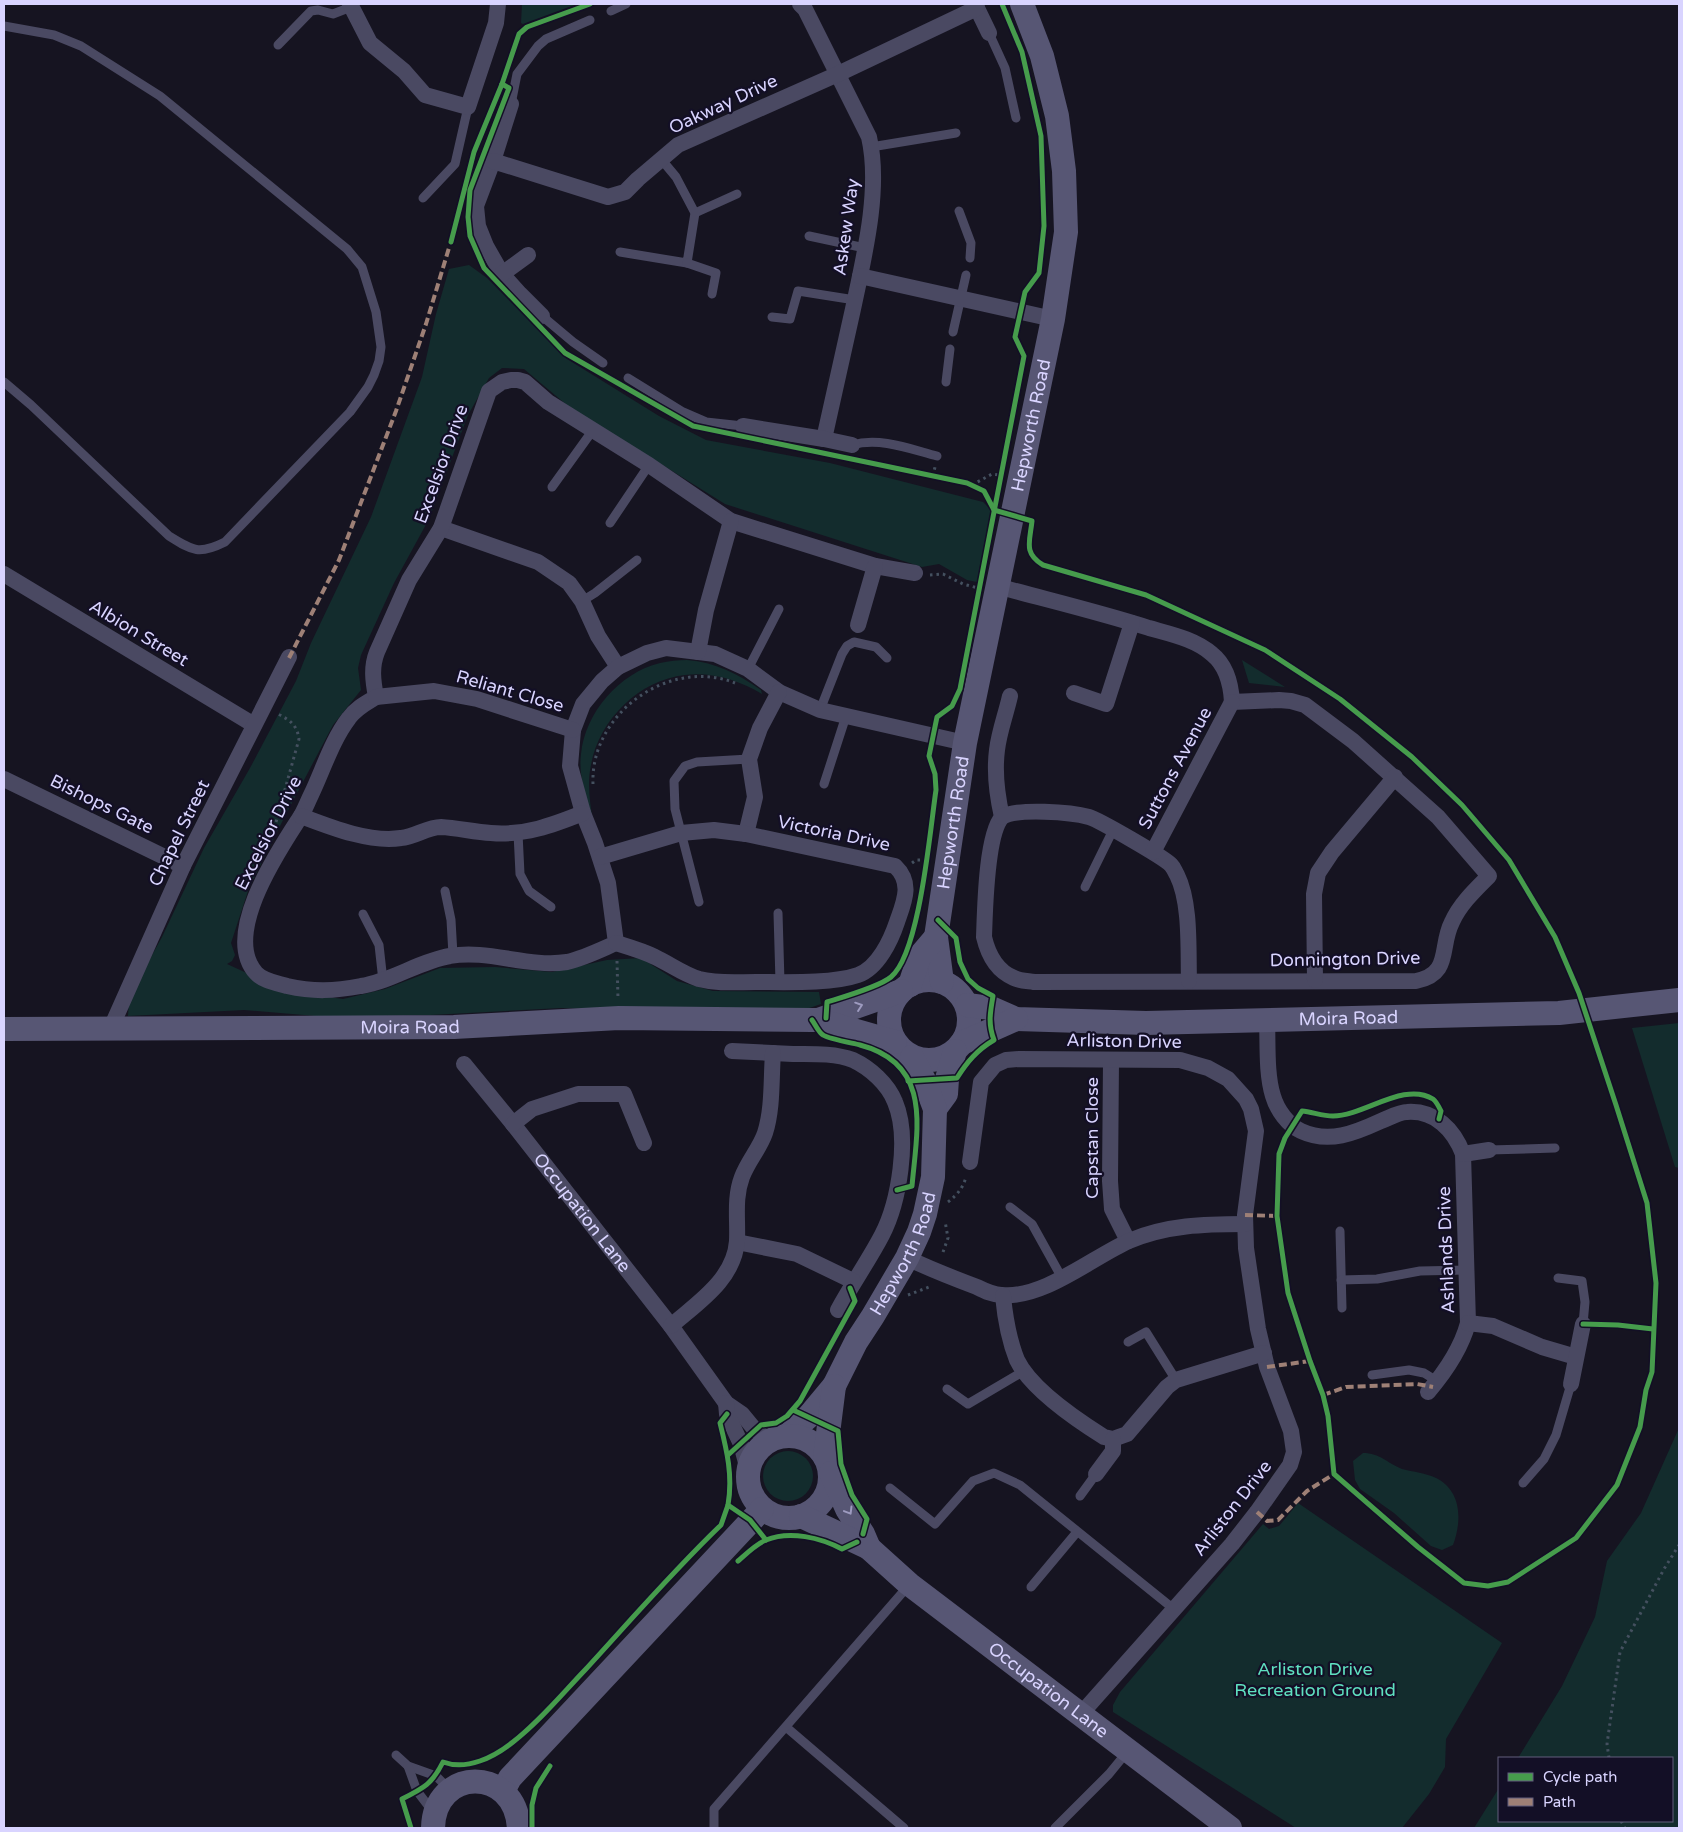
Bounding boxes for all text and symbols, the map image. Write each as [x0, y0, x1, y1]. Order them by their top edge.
street label: Oakway Drive [665, 69, 781, 139]
street label: Askew Way [828, 177, 864, 277]
street label: Hepworth Road [1006, 357, 1055, 493]
street label: Excelsior Drive [409, 401, 473, 527]
street label: Albion Street [85, 595, 193, 671]
street label: Reliant Close [454, 665, 566, 717]
street label: Suttons Avenue [1134, 703, 1216, 833]
street label: Hepworth Road [932, 754, 974, 891]
street label: Bishops Gate [47, 769, 157, 839]
street label: Excelsior Drive [230, 772, 306, 894]
street label: Chapel Street [144, 776, 214, 890]
street label: Victoria Drive [776, 810, 892, 856]
street label: Donnington Drive [1270, 947, 1420, 971]
one-way arrow [855, 1002, 863, 1012]
street label: Moira Road [1298, 1006, 1398, 1030]
street label: Moira Road [360, 1016, 460, 1038]
street label: Arliston Drive [1066, 1029, 1182, 1053]
street label: Capstan Close [1081, 1077, 1103, 1199]
street label: Occupation Lane [529, 1149, 636, 1277]
street label: Ashlands Drive [1433, 1186, 1459, 1314]
street label: Hepworth Road [865, 1190, 940, 1319]
street label: Arliston Drive [1188, 1456, 1276, 1560]
one-way arrow [842, 1506, 852, 1515]
street label: Occupation Lane [984, 1637, 1113, 1743]
park label: Arliston Drive Recreation Ground [1234, 1658, 1396, 1701]
legend [1498, 1757, 1673, 1822]
text: Cycle path [1543, 1768, 1617, 1786]
text: Path [1543, 1793, 1576, 1811]

